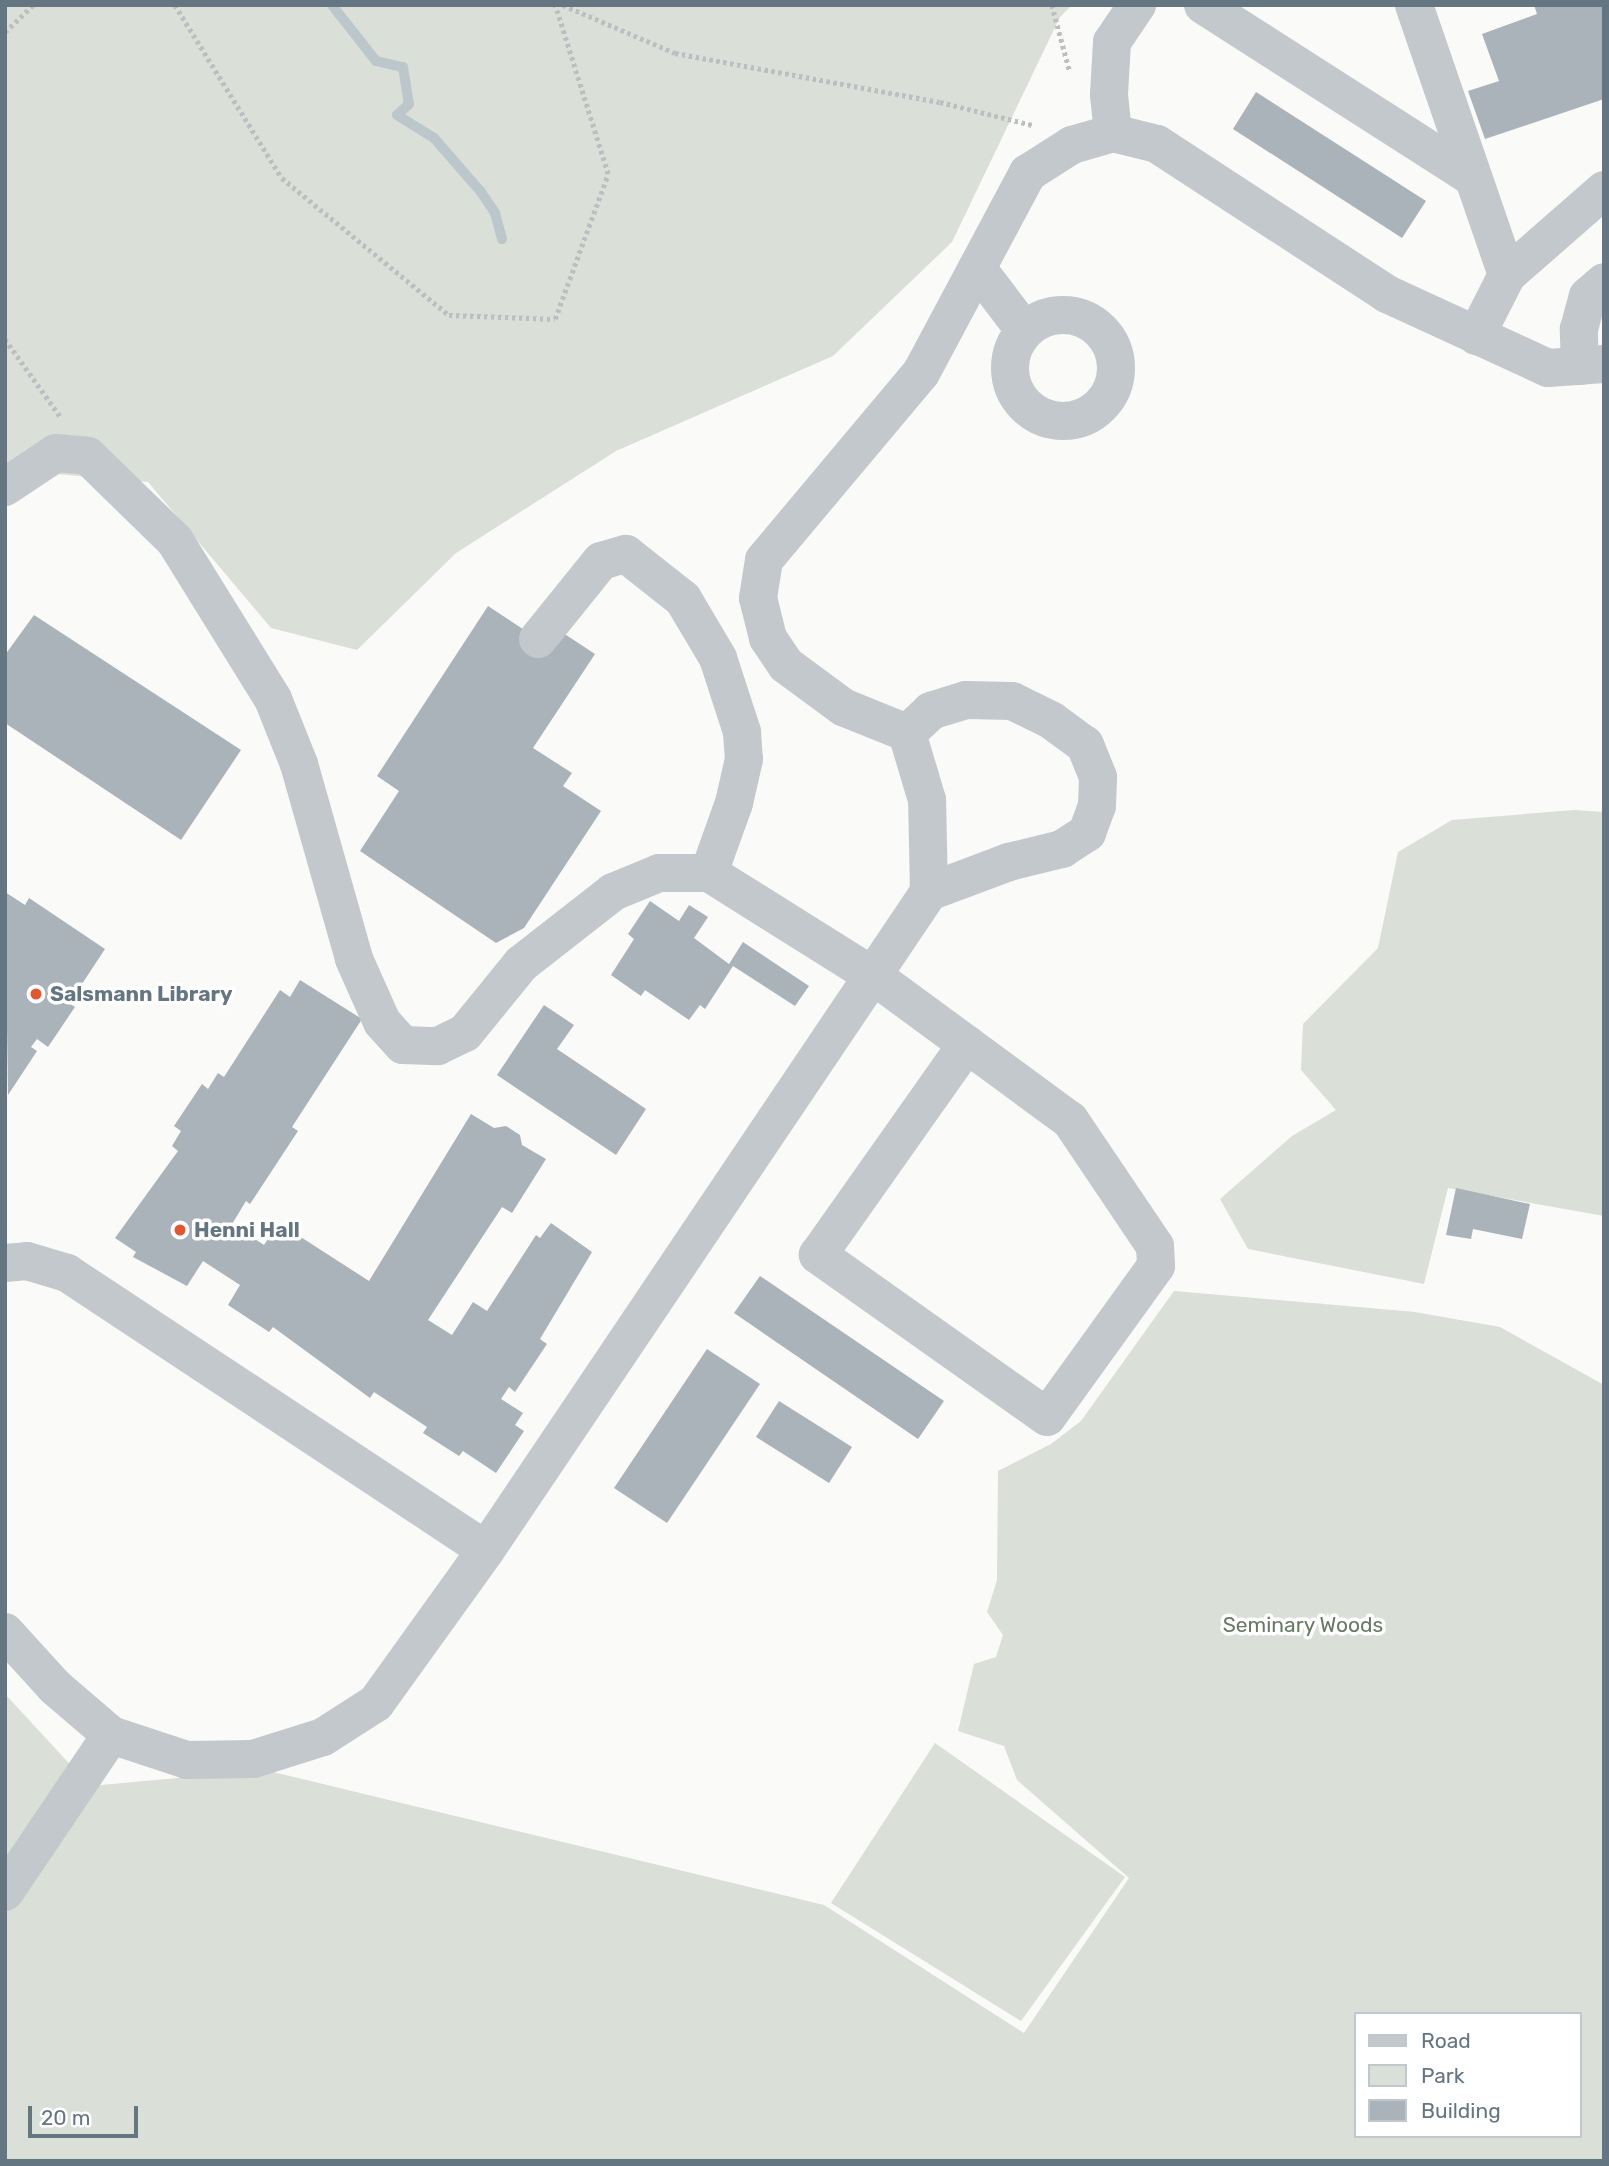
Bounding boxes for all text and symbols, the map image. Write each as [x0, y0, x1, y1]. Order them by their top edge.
place label: Salsmann Library [50, 981, 233, 1007]
marker: Salsmann Library [28, 986, 44, 1002]
place label: Henni Hall [194, 1217, 300, 1243]
marker: Henni Hall [172, 1222, 188, 1238]
park label: Seminary Woods [1222, 1612, 1384, 1638]
legend [1354, 2012, 1581, 2138]
text: Road [1421, 2028, 1471, 2053]
text: Park [1421, 2063, 1465, 2088]
scale bar [32, 2092, 142, 2136]
text: Building [1421, 2098, 1501, 2123]
text: 20 m [41, 2105, 90, 2130]

